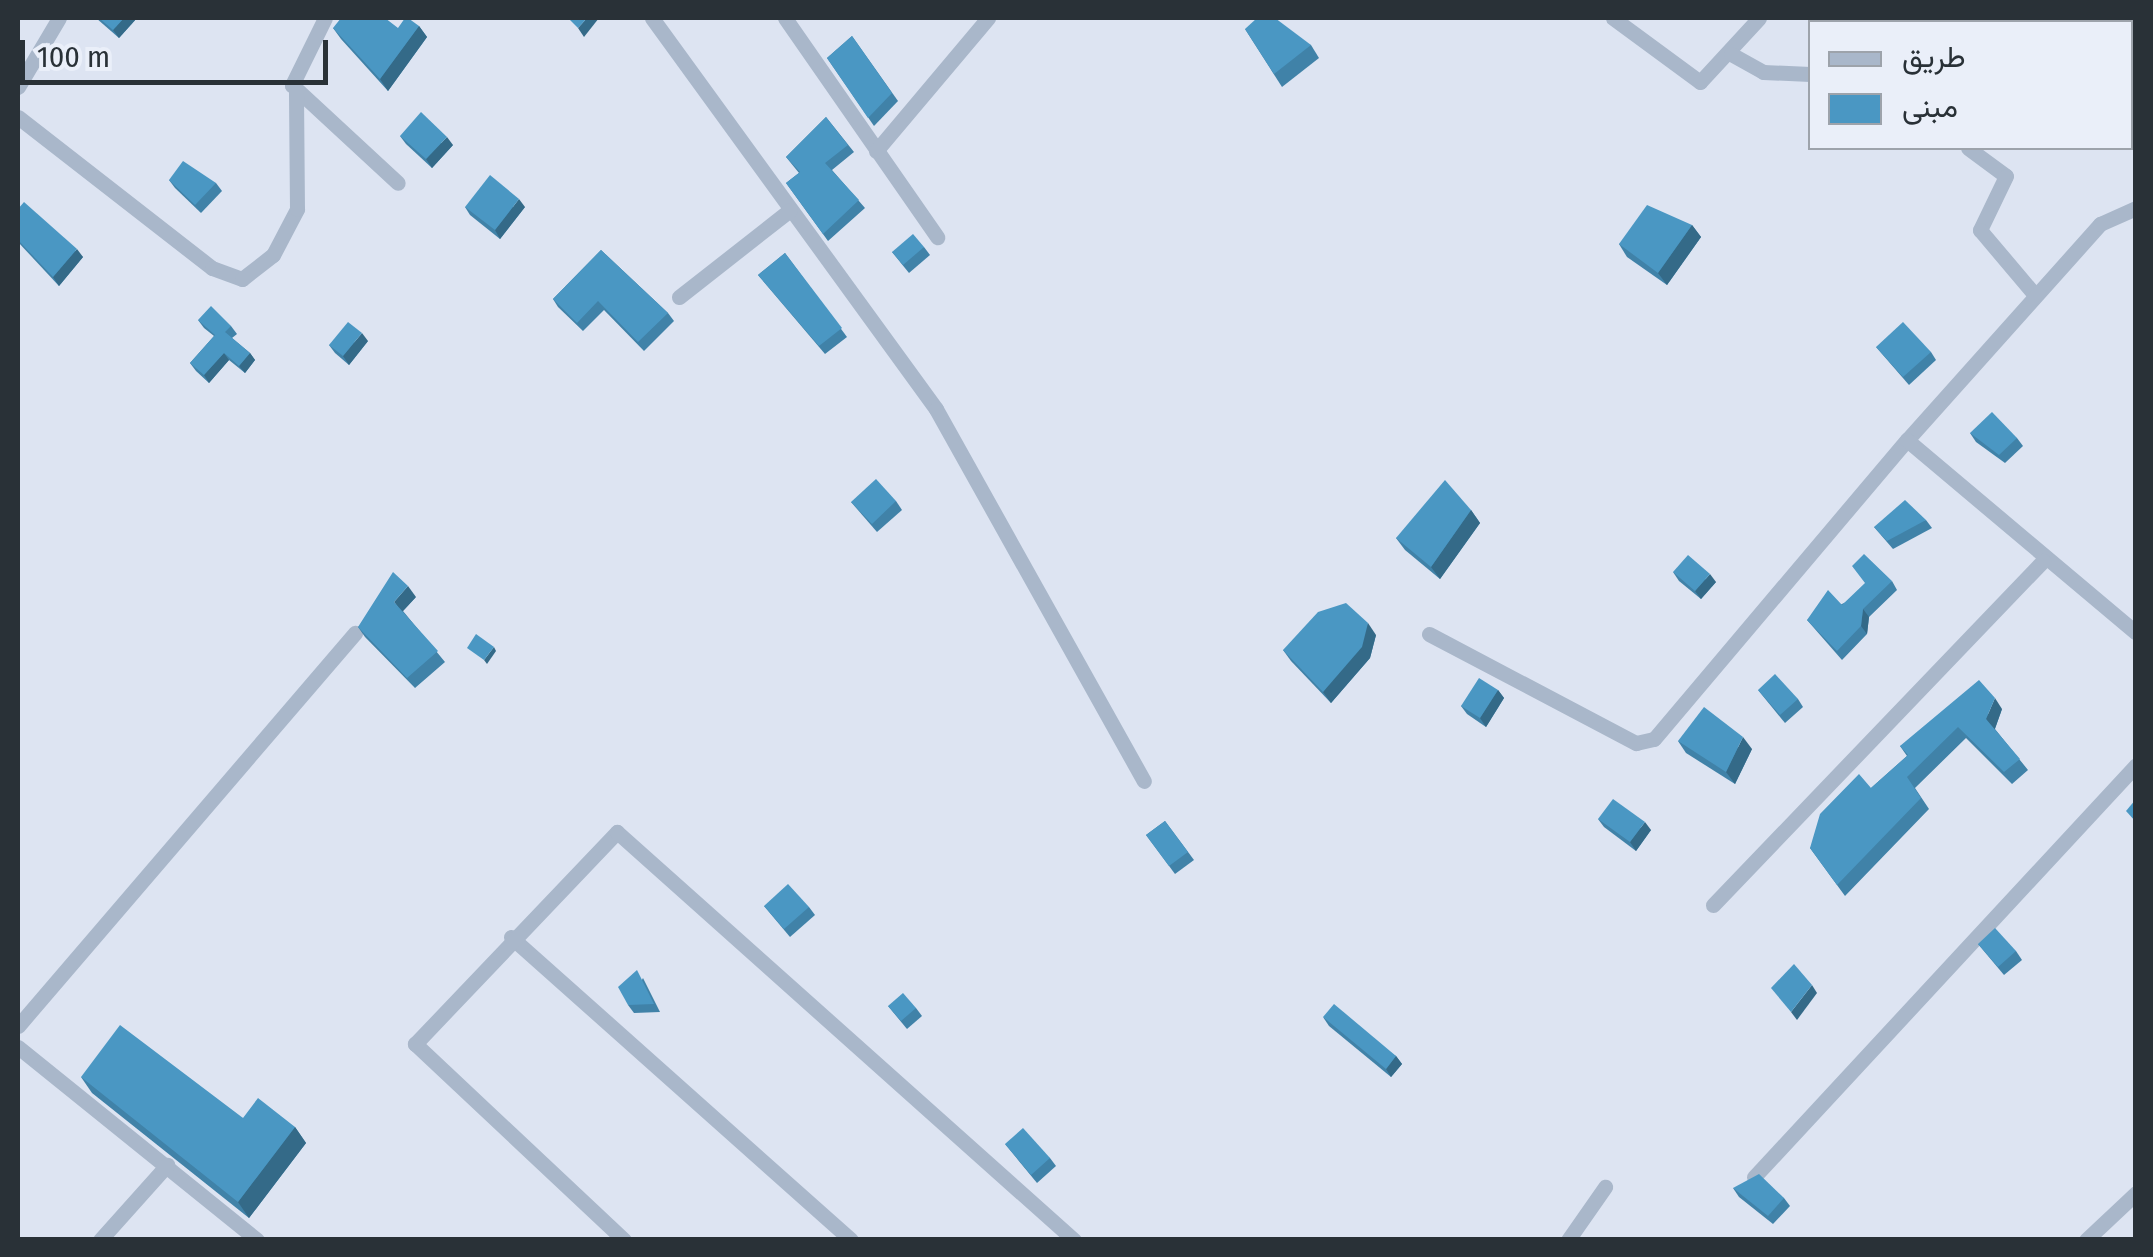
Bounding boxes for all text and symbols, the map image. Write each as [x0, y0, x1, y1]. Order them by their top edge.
scale bar [25, 20, 332, 82]
legend [1808, 20, 2133, 150]
text: 100 m [37, 39, 110, 75]
text: طريق [1902, 39, 1966, 75]
text: مبنى [1902, 89, 1958, 125]

